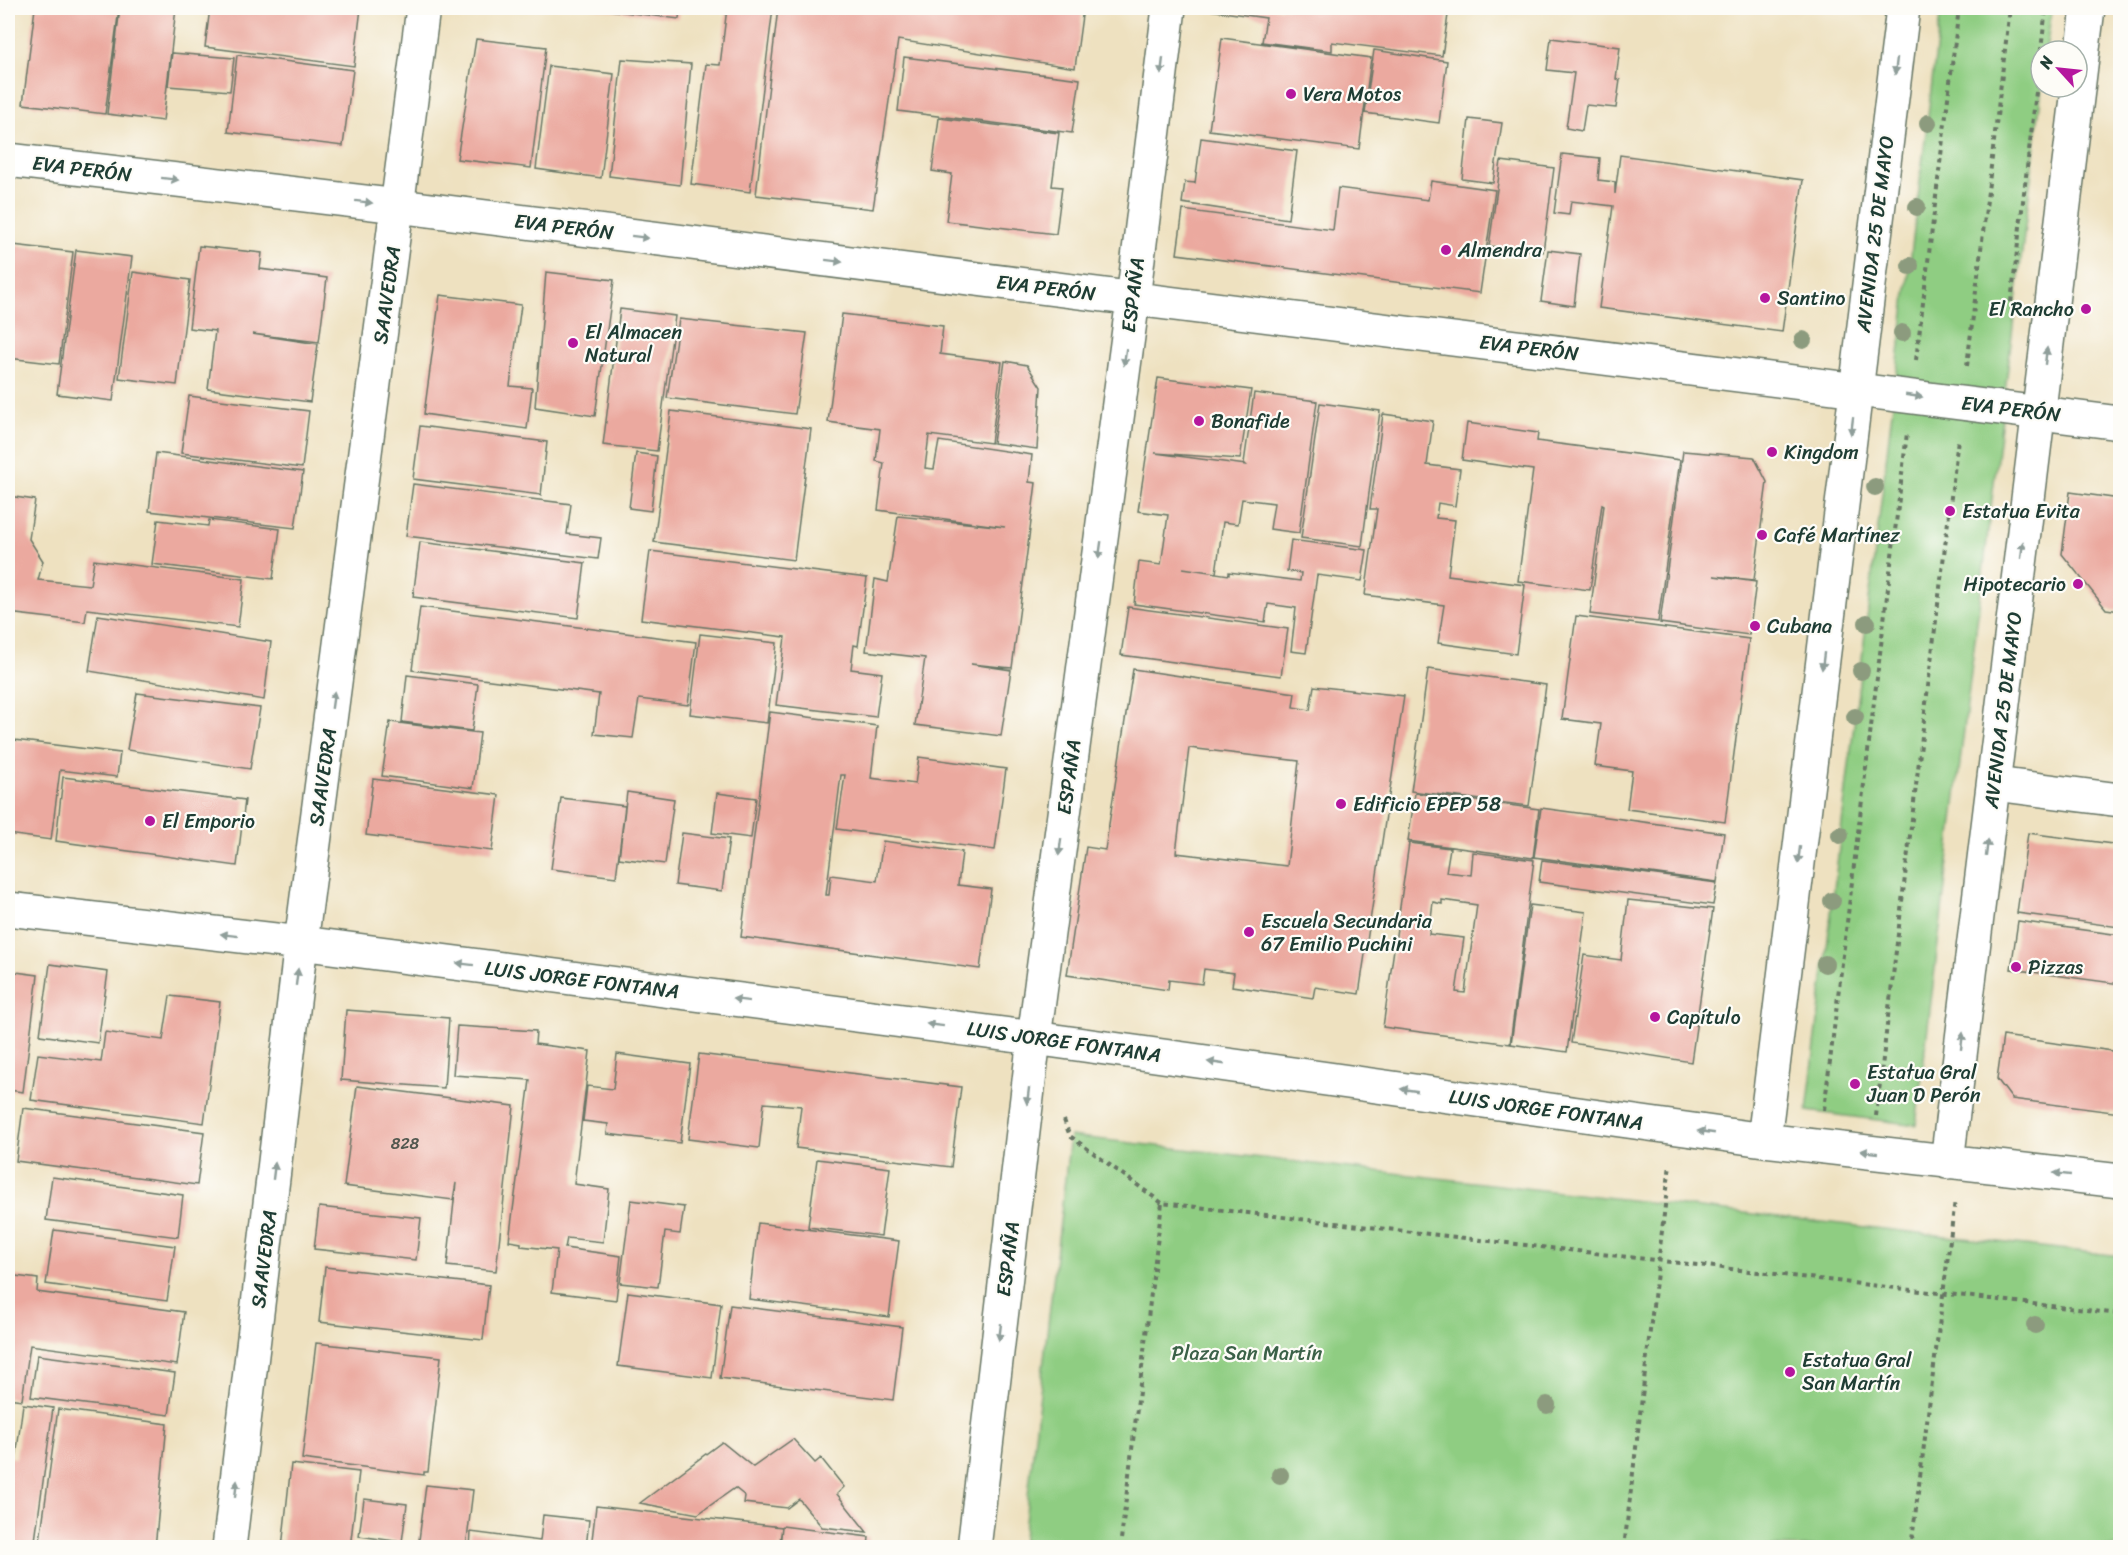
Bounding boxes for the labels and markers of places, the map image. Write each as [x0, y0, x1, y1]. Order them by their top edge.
place label: Vera Motos [1303, 77, 1402, 112]
marker: Vera Motos [1284, 87, 1298, 101]
place label: Almendra [1457, 233, 1543, 268]
marker: Almendra [1439, 243, 1453, 257]
place label: Santino [1777, 281, 1845, 316]
marker: Santino [1758, 291, 1772, 305]
place label: El Rancho [1988, 292, 2074, 327]
marker: El Rancho [2079, 302, 2093, 316]
place label: El Almacen Natural [585, 315, 682, 373]
marker: El Almacen Natural [566, 336, 580, 350]
place label: Bonafide [1211, 404, 1290, 439]
marker: Bonafide [1192, 414, 1206, 428]
place label: Kingdom [1784, 435, 1859, 470]
marker: Kingdom [1765, 445, 1779, 459]
place label: Estatua Evita [1962, 494, 2081, 529]
marker: Estatua Evita [1943, 504, 1957, 518]
place label: Café Martínez [1774, 518, 1900, 553]
marker: Café Martínez [1755, 528, 1769, 542]
place label: Hipotecario [1964, 567, 2066, 602]
marker: Hipotecario [2071, 577, 2085, 591]
place label: Cubana [1767, 609, 1832, 644]
marker: Cubana [1748, 619, 1762, 633]
place label: Edificio EPEP 58 [1353, 787, 1501, 822]
marker: Edificio EPEP 58 [1334, 797, 1348, 811]
place label: El Emporio [162, 804, 255, 839]
marker: El Emporio [143, 814, 157, 828]
place label: Escuela Secundaria 67 Emilio Puchini [1261, 904, 1433, 962]
marker: Escuela Secundaria 67 Emilio Puchini [1242, 925, 1256, 939]
place label: Pizzas [2028, 950, 2084, 985]
marker: Pizzas [2009, 960, 2023, 974]
place label: Capítulo [1667, 1000, 1741, 1035]
marker: Capítulo [1648, 1010, 1662, 1024]
place label: Estatua Gral Juan D Perón [1866, 1055, 1981, 1113]
marker: Estatua Gral Juan D Perón [1848, 1077, 1862, 1091]
place label: Estatua Gral San Martín [1802, 1343, 1913, 1401]
marker: Estatua Gral San Martín [1783, 1365, 1797, 1379]

